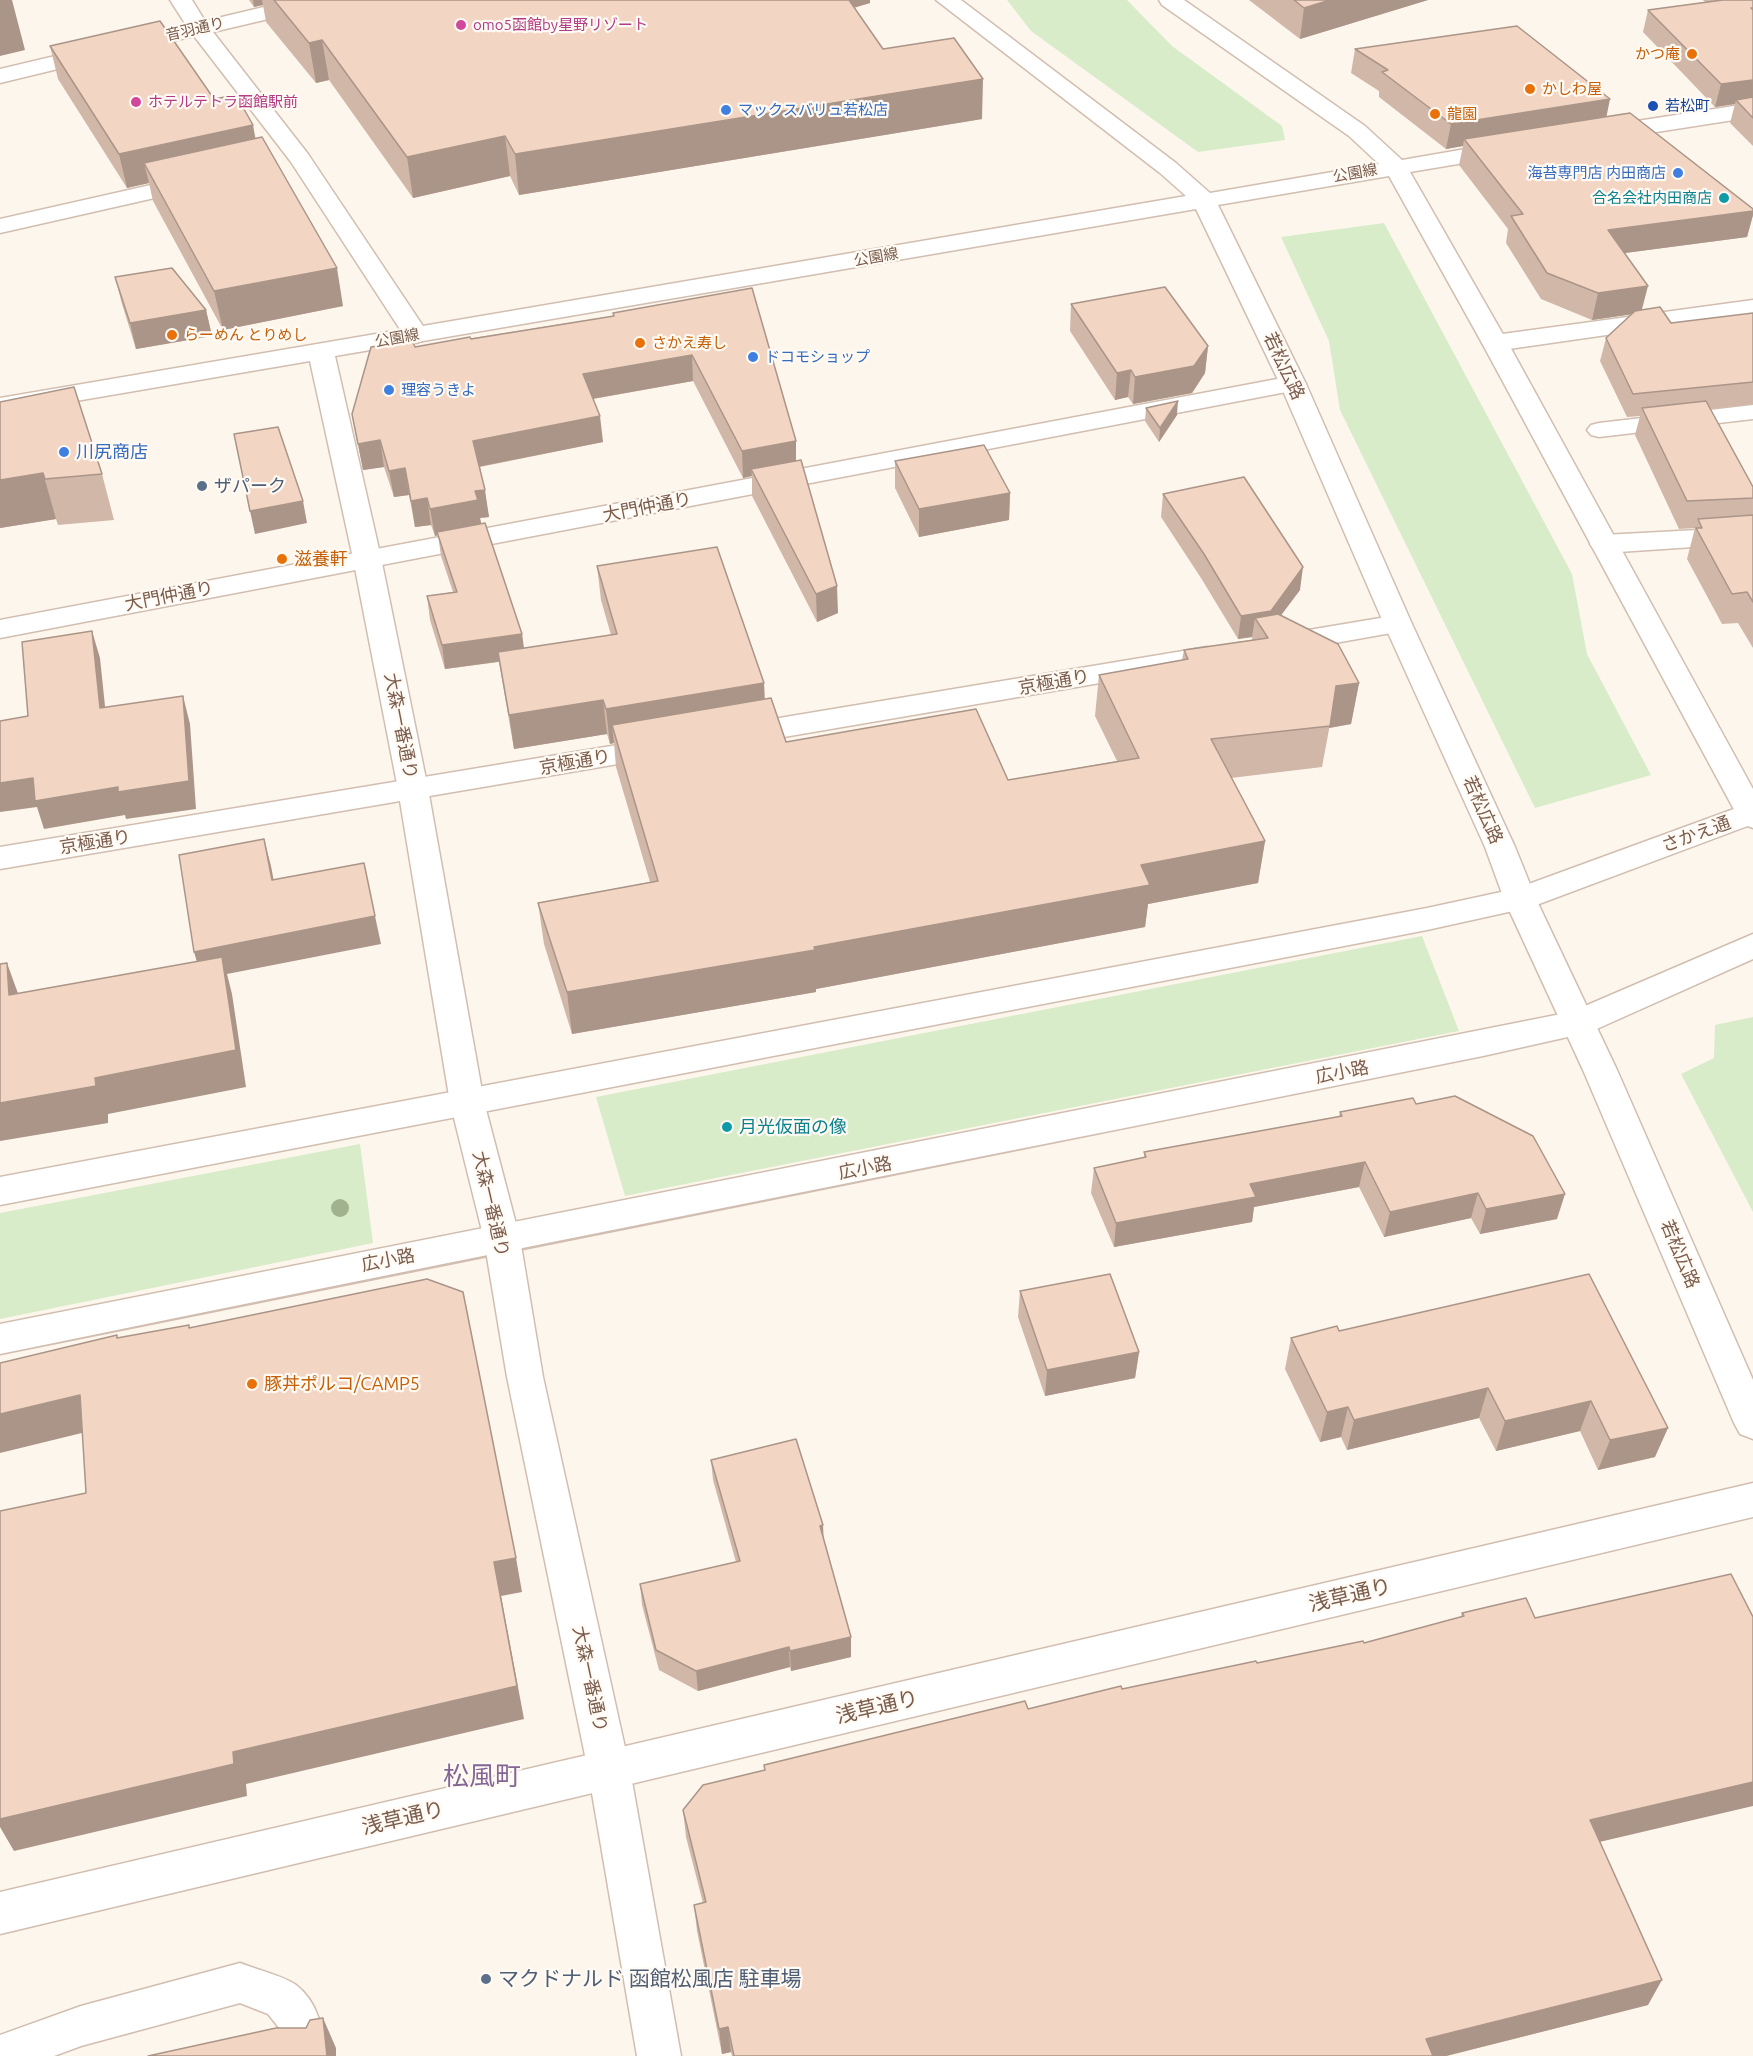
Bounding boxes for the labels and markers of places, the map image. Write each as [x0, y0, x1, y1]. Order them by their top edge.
place label: omo5函館by星野リゾート [473, 16, 648, 34]
marker: omo5函館by星野リゾート [454, 18, 468, 32]
place label: かつ庵 [1635, 45, 1680, 63]
marker: かつ庵 [1685, 47, 1699, 61]
place label: かしわ屋 [1542, 80, 1602, 98]
marker: かしわ屋 [1523, 82, 1537, 96]
place label: ホテルテトラ函館駅前 [148, 93, 298, 111]
marker: ホテルテトラ函館駅前 [129, 95, 143, 109]
place label: 若松町 [1665, 97, 1710, 115]
marker: 若松町 [1646, 99, 1660, 113]
place label: マックスバリュ若松店 [738, 101, 888, 119]
marker: マックスバリュ若松店 [719, 103, 733, 117]
place label: 龍園 [1447, 105, 1477, 123]
marker: 龍園 [1428, 107, 1442, 121]
place label: 海苔専門店 内田商店 [1528, 164, 1666, 182]
marker: 海苔専門店 内田商店 [1671, 166, 1685, 180]
place label: 合名会社内田商店 [1592, 189, 1712, 207]
marker: 合名会社内田商店 [1717, 191, 1731, 205]
place label: らーめん とりめし [184, 326, 307, 344]
marker: らーめん とりめし [165, 328, 179, 342]
place label: さかえ寿し [652, 334, 727, 352]
marker: さかえ寿し [633, 336, 647, 350]
place label: ドコモショップ [765, 348, 870, 366]
marker: ドコモショップ [746, 350, 760, 364]
place label: 理容うきよ [401, 381, 476, 399]
marker: 理容うきよ [382, 383, 396, 397]
place label: 川尻商店 [76, 441, 148, 463]
marker: 川尻商店 [57, 445, 71, 459]
place label: ザパーク [214, 475, 286, 497]
marker: ザパーク [195, 479, 209, 493]
place label: 滋養軒 [294, 548, 348, 570]
marker: 滋養軒 [275, 552, 289, 566]
place label: 月光仮面の像 [739, 1116, 847, 1138]
marker: 月光仮面の像 [720, 1120, 734, 1134]
place label: 豚丼ポルコ/CAMP5 [264, 1373, 420, 1395]
marker: 豚丼ポルコ/CAMP5 [245, 1377, 259, 1391]
place label: マクドナルド 函館松風店 駐車場 [498, 1966, 802, 1992]
marker: マクドナルド 函館松風店 駐車場 [479, 1972, 493, 1986]

